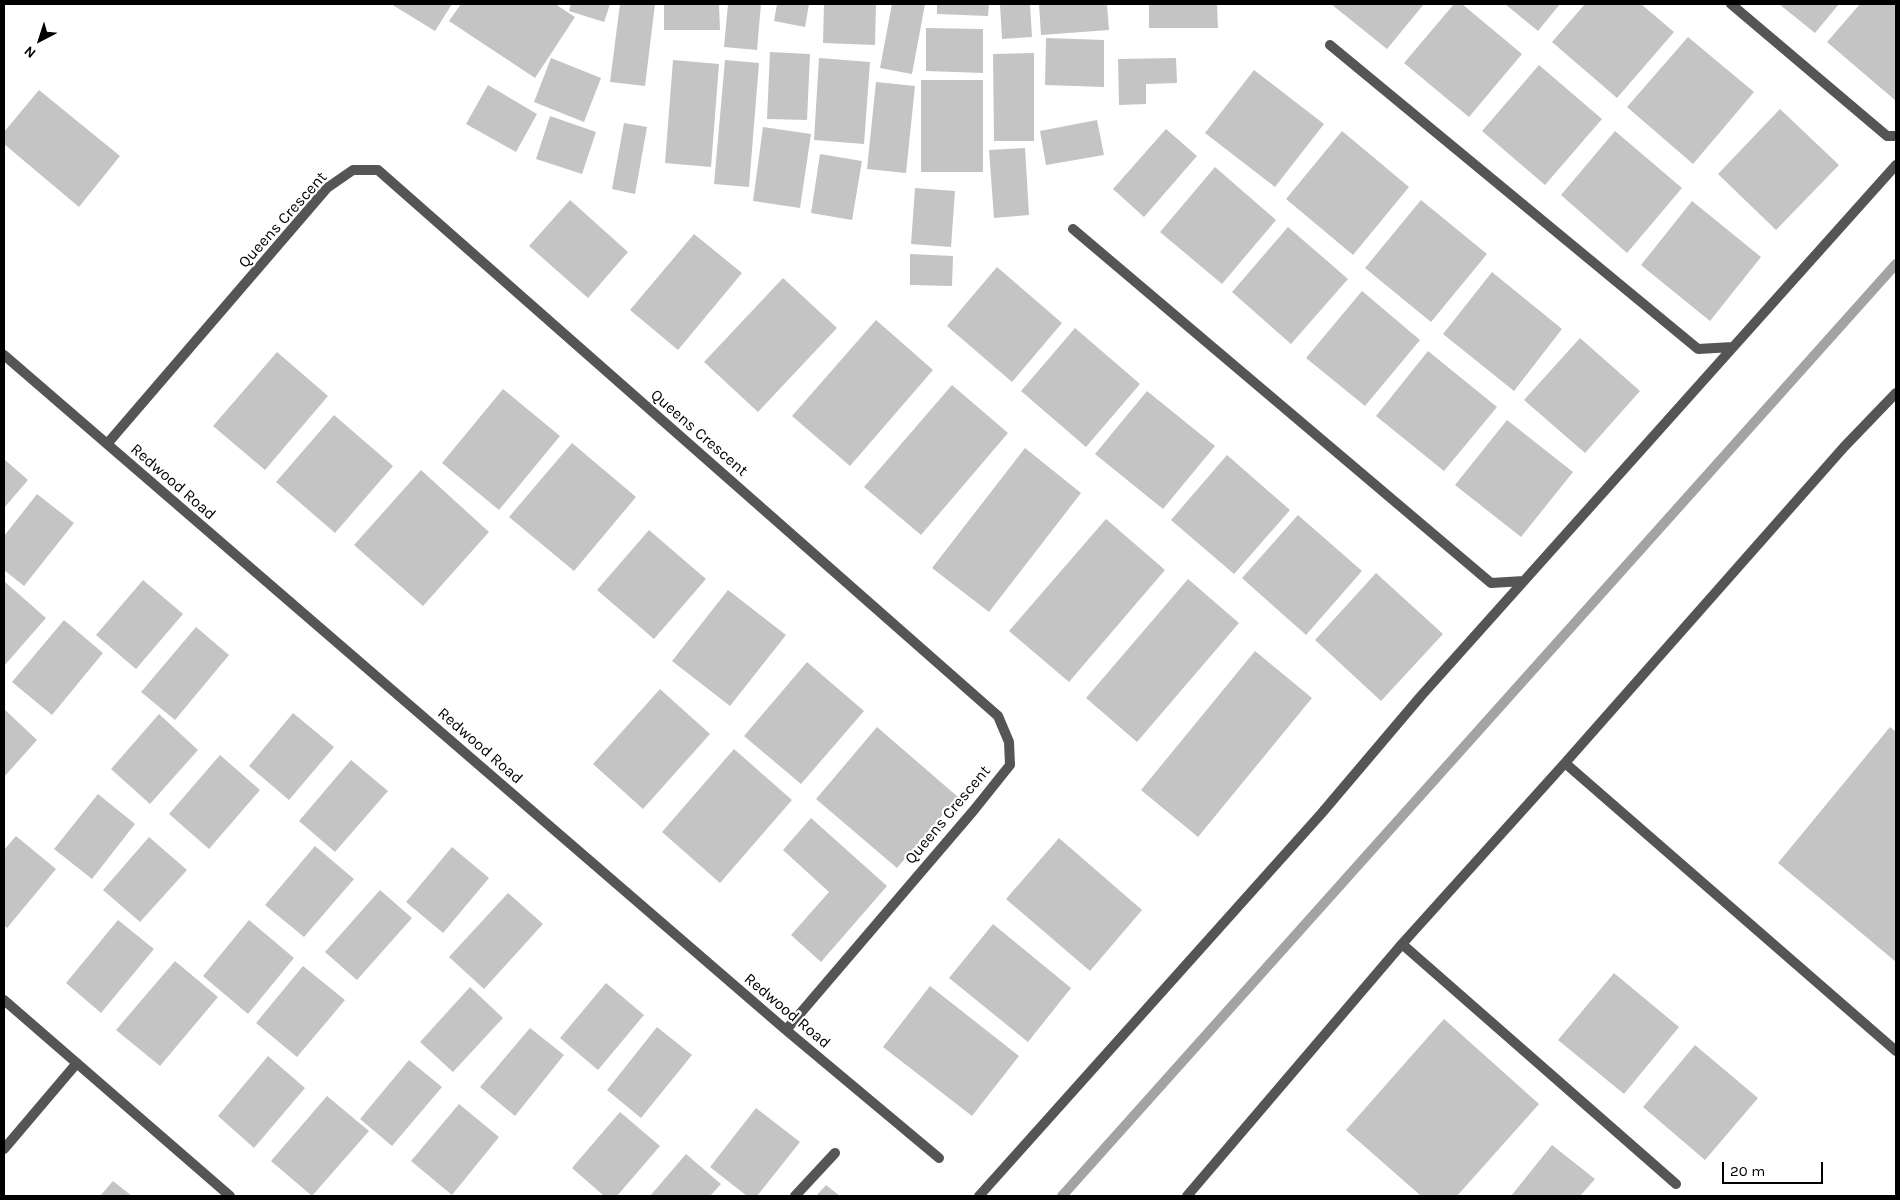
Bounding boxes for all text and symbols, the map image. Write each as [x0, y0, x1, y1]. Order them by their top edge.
north arrow [15, 15, 65, 65]
text: N [21, 42, 39, 62]
street label: Queens Crescent [235, 168, 331, 272]
street label: Queens Crescent [646, 385, 752, 481]
street label: Redwood Road [126, 440, 220, 524]
street label: Redwood Road [433, 704, 527, 788]
street label: Queens Crescent [901, 762, 995, 868]
street label: Redwood Road [740, 969, 834, 1053]
scale bar [1725, 1152, 1826, 1184]
text: 20 m [1730, 1162, 1765, 1180]

